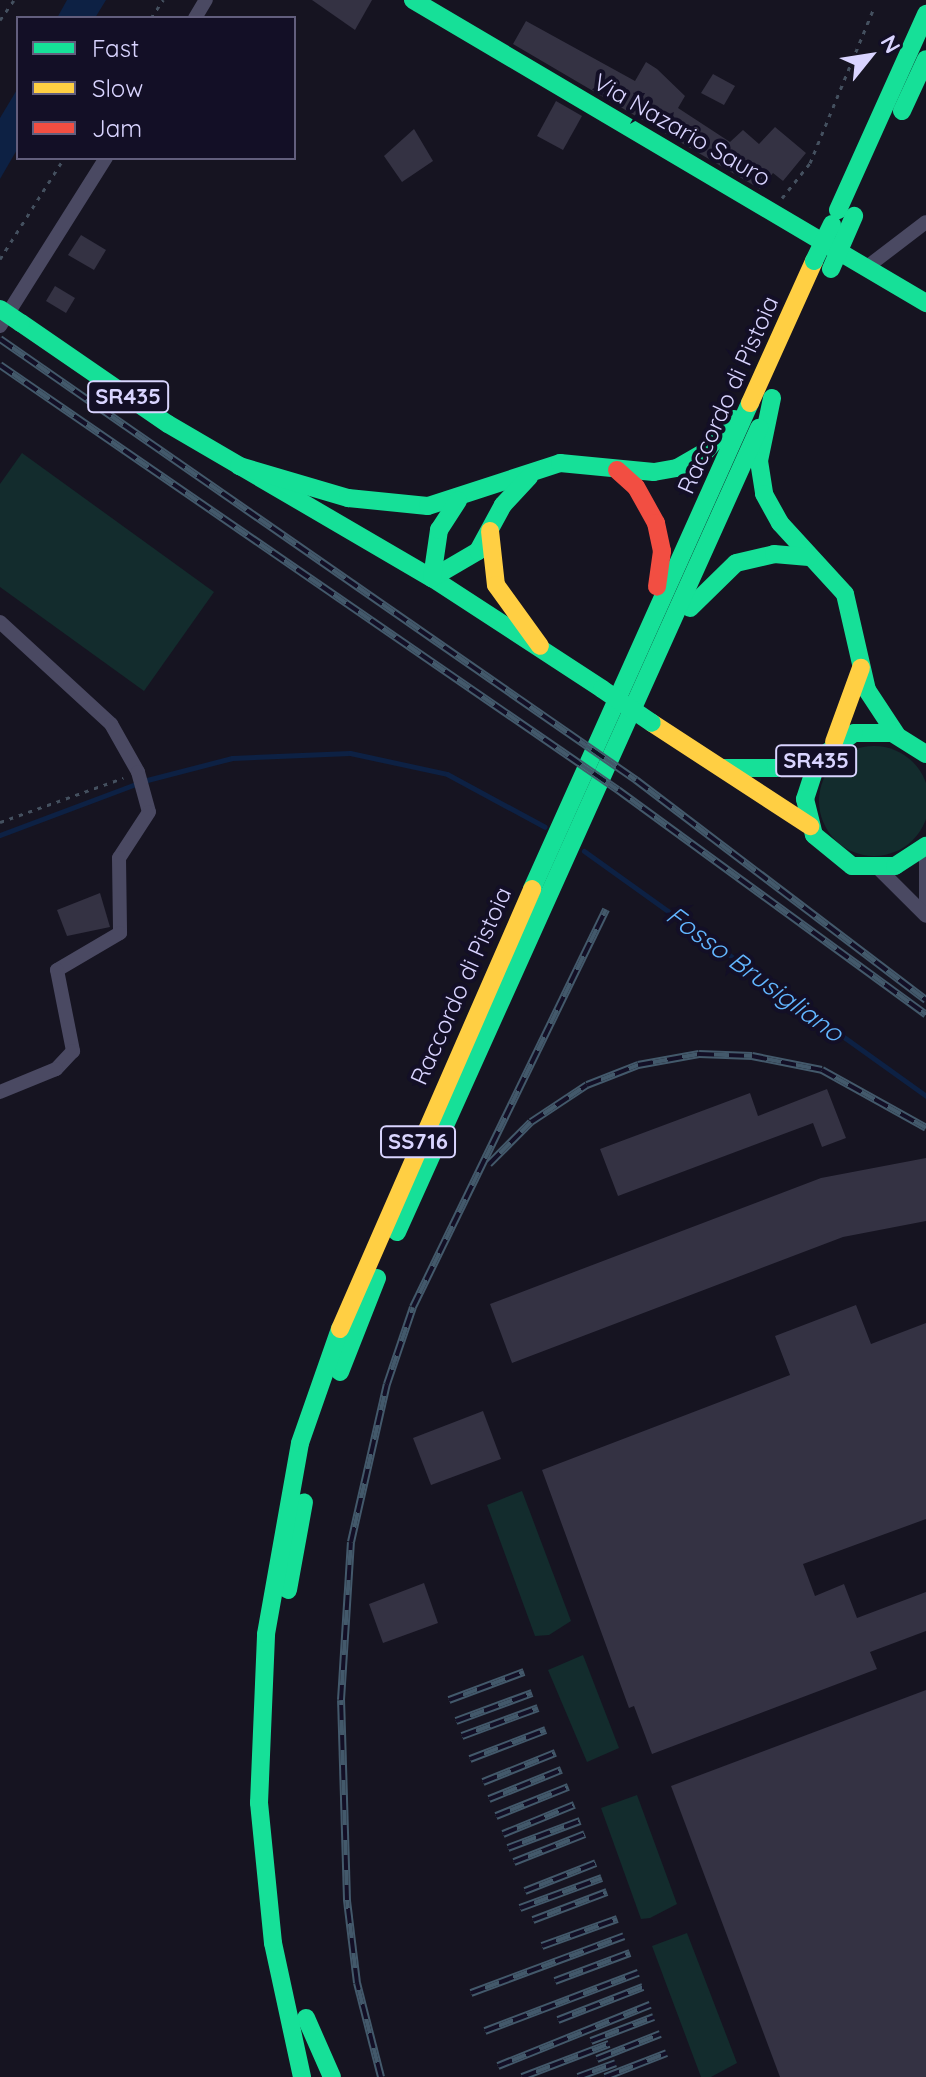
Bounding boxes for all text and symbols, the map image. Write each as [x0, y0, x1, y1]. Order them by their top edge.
legend [16, 16, 296, 160]
north arrow [830, 16, 910, 96]
text: N [875, 30, 907, 58]
text: Fast [92, 33, 139, 63]
street label: Via Nazario Sauro [588, 67, 776, 193]
text: Slow [92, 73, 143, 103]
text: Jam [92, 113, 142, 143]
street label: Raccordo di Pistoia [671, 292, 785, 498]
road number: SR435 [86, 379, 170, 415]
road number: SR435 [774, 743, 858, 779]
street label: Raccordo di Pistoia [404, 883, 518, 1089]
water label: Fosso Brusigliano [660, 899, 850, 1049]
road number: SS716 [380, 1124, 456, 1160]

